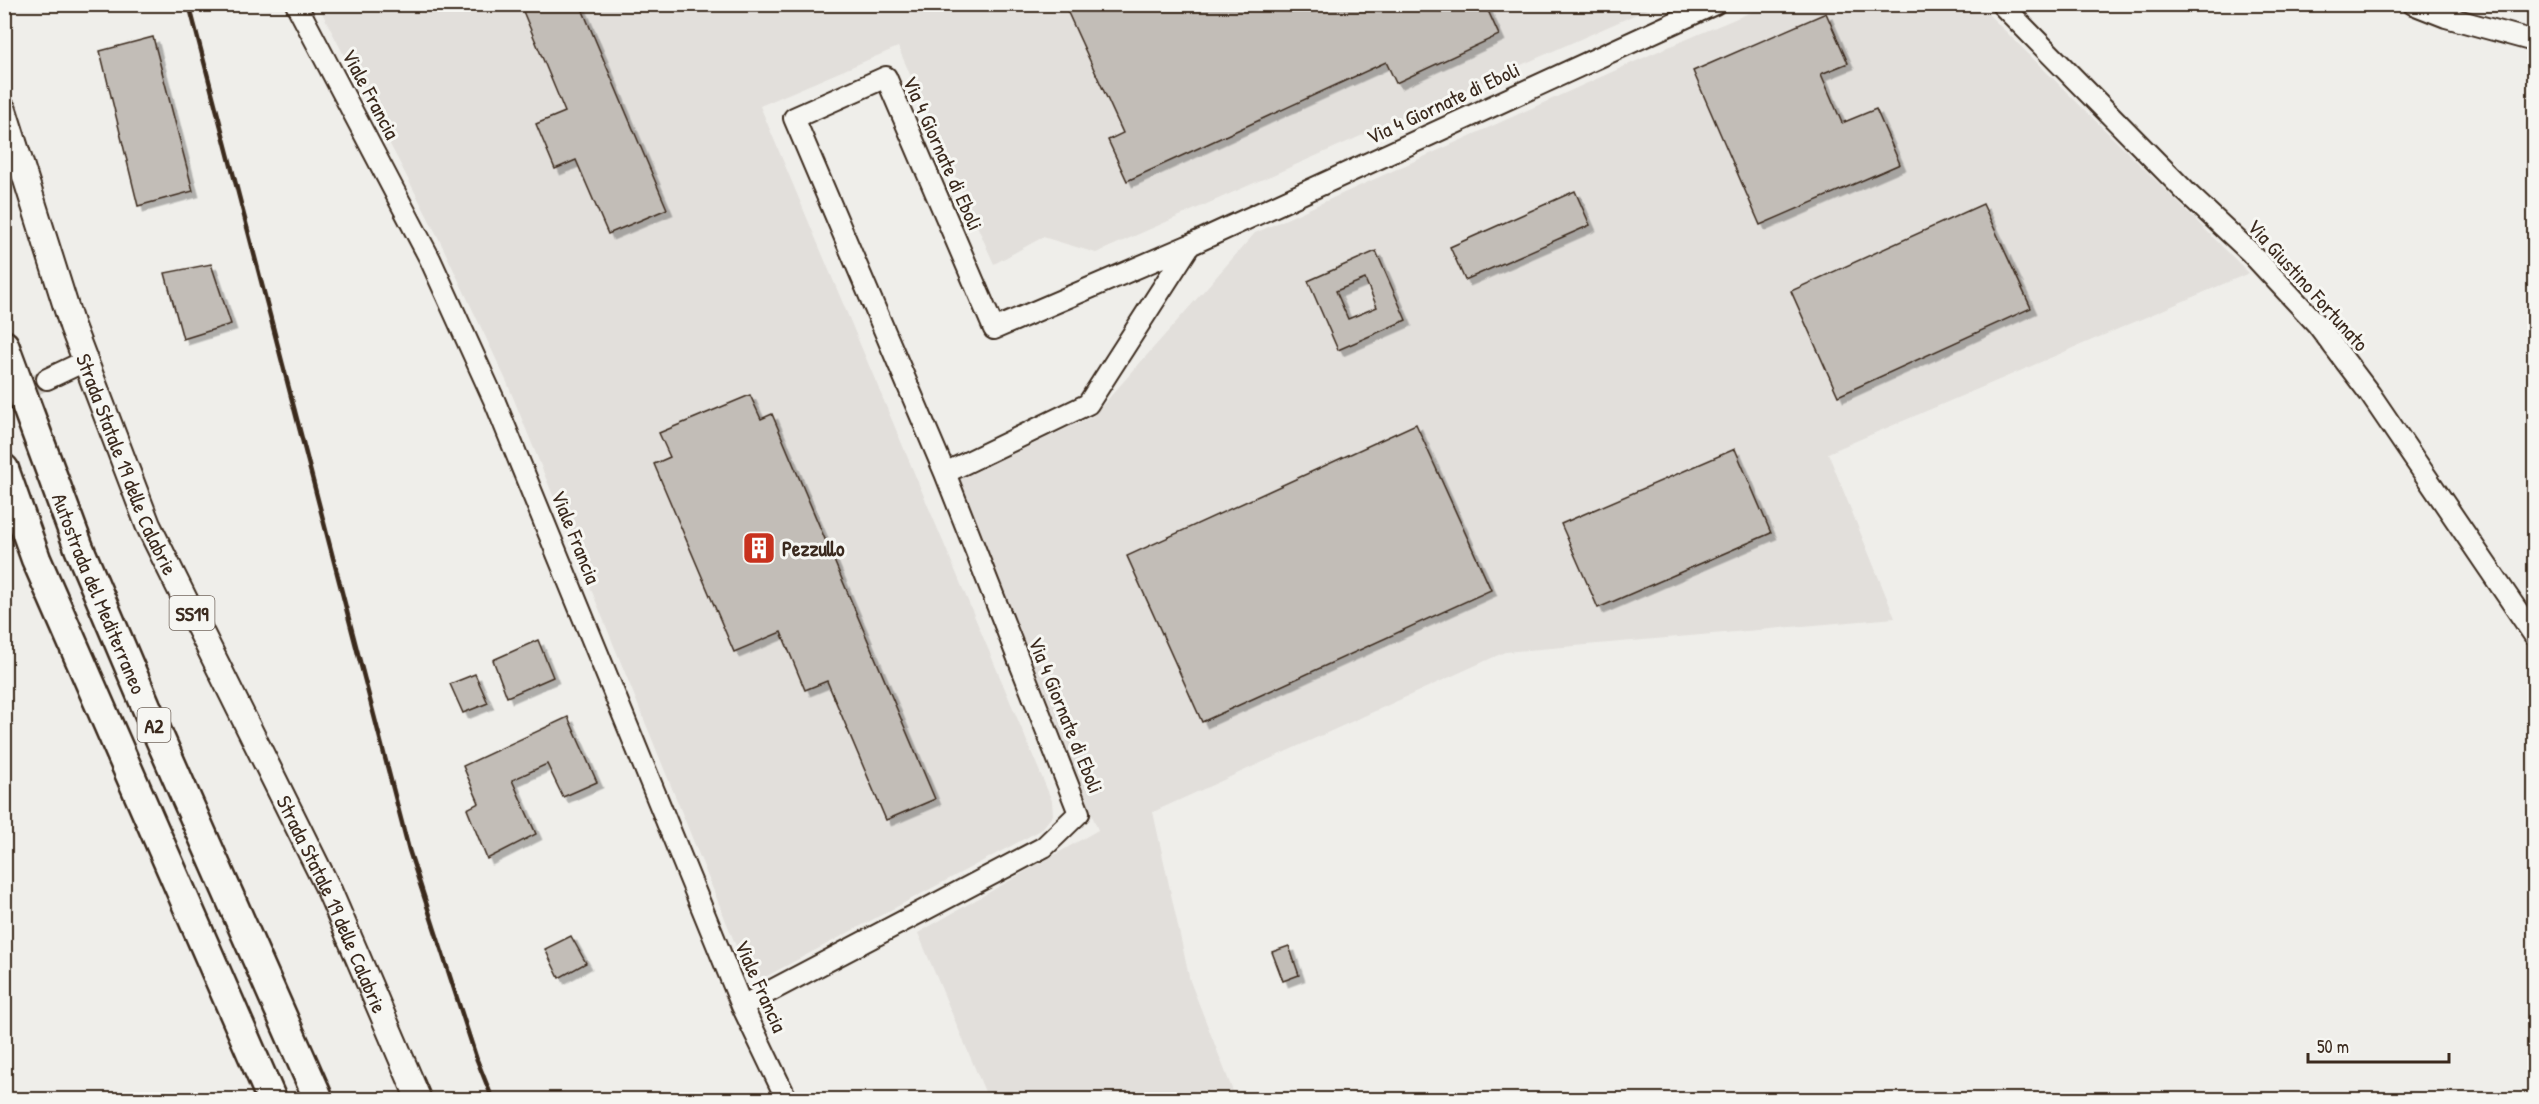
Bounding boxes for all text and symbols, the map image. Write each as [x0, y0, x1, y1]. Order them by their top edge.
street label: Viale Francia [335, 44, 407, 144]
street label: Via 4 Giornate di Eboli [1362, 55, 1524, 151]
street label: Via 4 Giornate di Eboli [896, 71, 990, 235]
street label: Via Giustino Fortunato [2241, 212, 2375, 358]
street label: Strada Statale 19 delle Calabrie [69, 349, 185, 580]
street label: Viale Francia [544, 486, 608, 588]
street label: Autostrada del Mediterraneo [45, 489, 154, 698]
building icon: Pezzullo [741, 530, 777, 566]
place label: Pezzullo [782, 534, 845, 563]
road number: SS19 [170, 596, 214, 630]
street label: Via 4 Giornate di Eboli [1021, 633, 1111, 797]
road number: A2 [138, 708, 170, 742]
street label: Strada Statale 19 delle Calabrie [270, 790, 394, 1017]
street label: Viale Francia [728, 935, 794, 1037]
scale bar [2308, 1026, 2449, 1064]
text: 50 m [2317, 1034, 2349, 1059]

